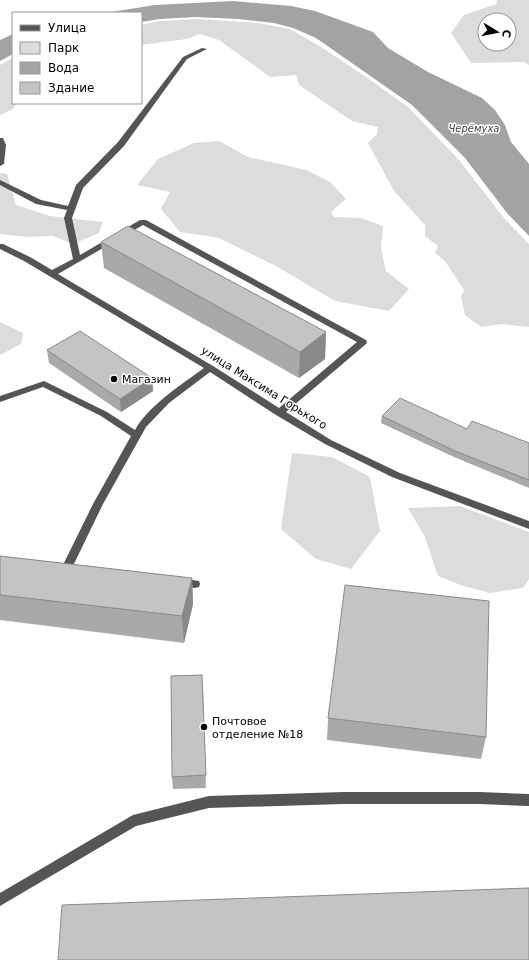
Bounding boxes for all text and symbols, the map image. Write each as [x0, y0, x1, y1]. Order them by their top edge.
legend [12, 12, 142, 104]
north arrow [477, 12, 517, 52]
text: Улица [48, 21, 86, 35]
text: С [499, 29, 513, 39]
text: Парк [48, 41, 79, 55]
text: Вода [48, 61, 79, 75]
text: Здание [48, 81, 94, 95]
water label: Черёмуха [448, 123, 500, 134]
street label: улица Максима Горького [199, 344, 329, 432]
place label: Магазин [122, 373, 171, 386]
marker: Магазин [109, 374, 119, 384]
place label: Почтовое отделение №18 [212, 715, 303, 741]
marker: Почтовое отделение №18 [199, 722, 209, 732]

